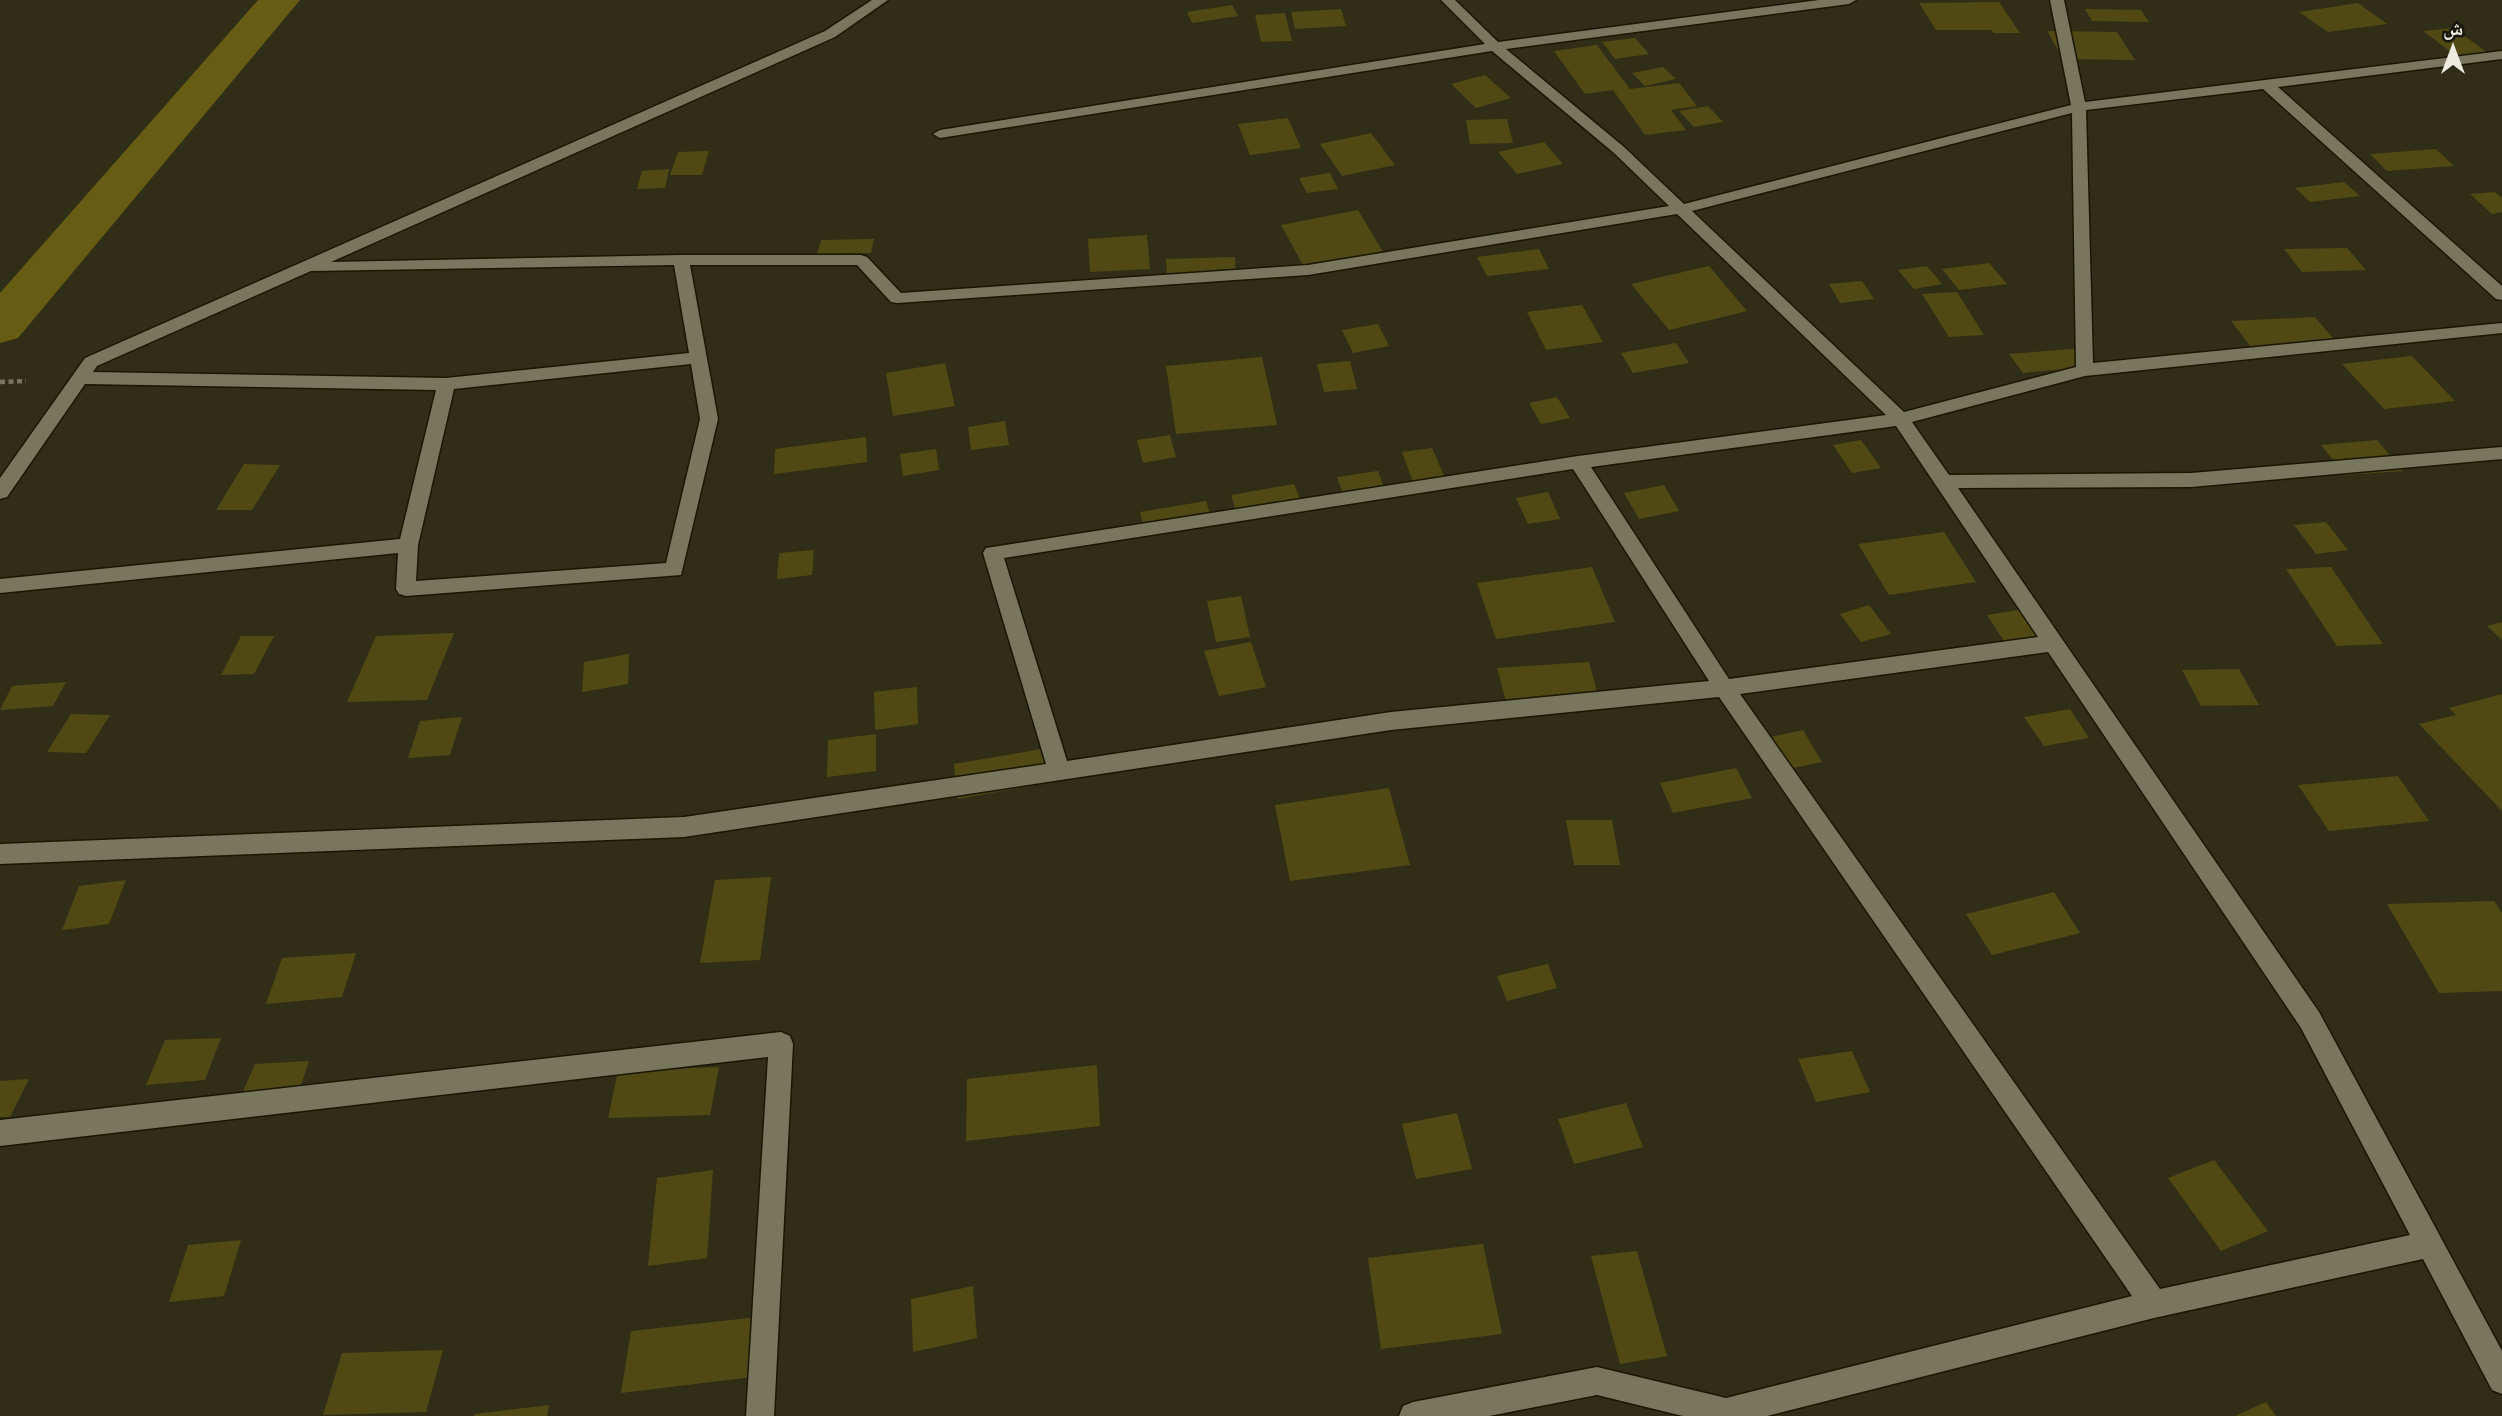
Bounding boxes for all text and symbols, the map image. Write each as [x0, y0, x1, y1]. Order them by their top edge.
north arrow [2418, 14, 2488, 84]
text: ش [2443, 15, 2463, 41]

